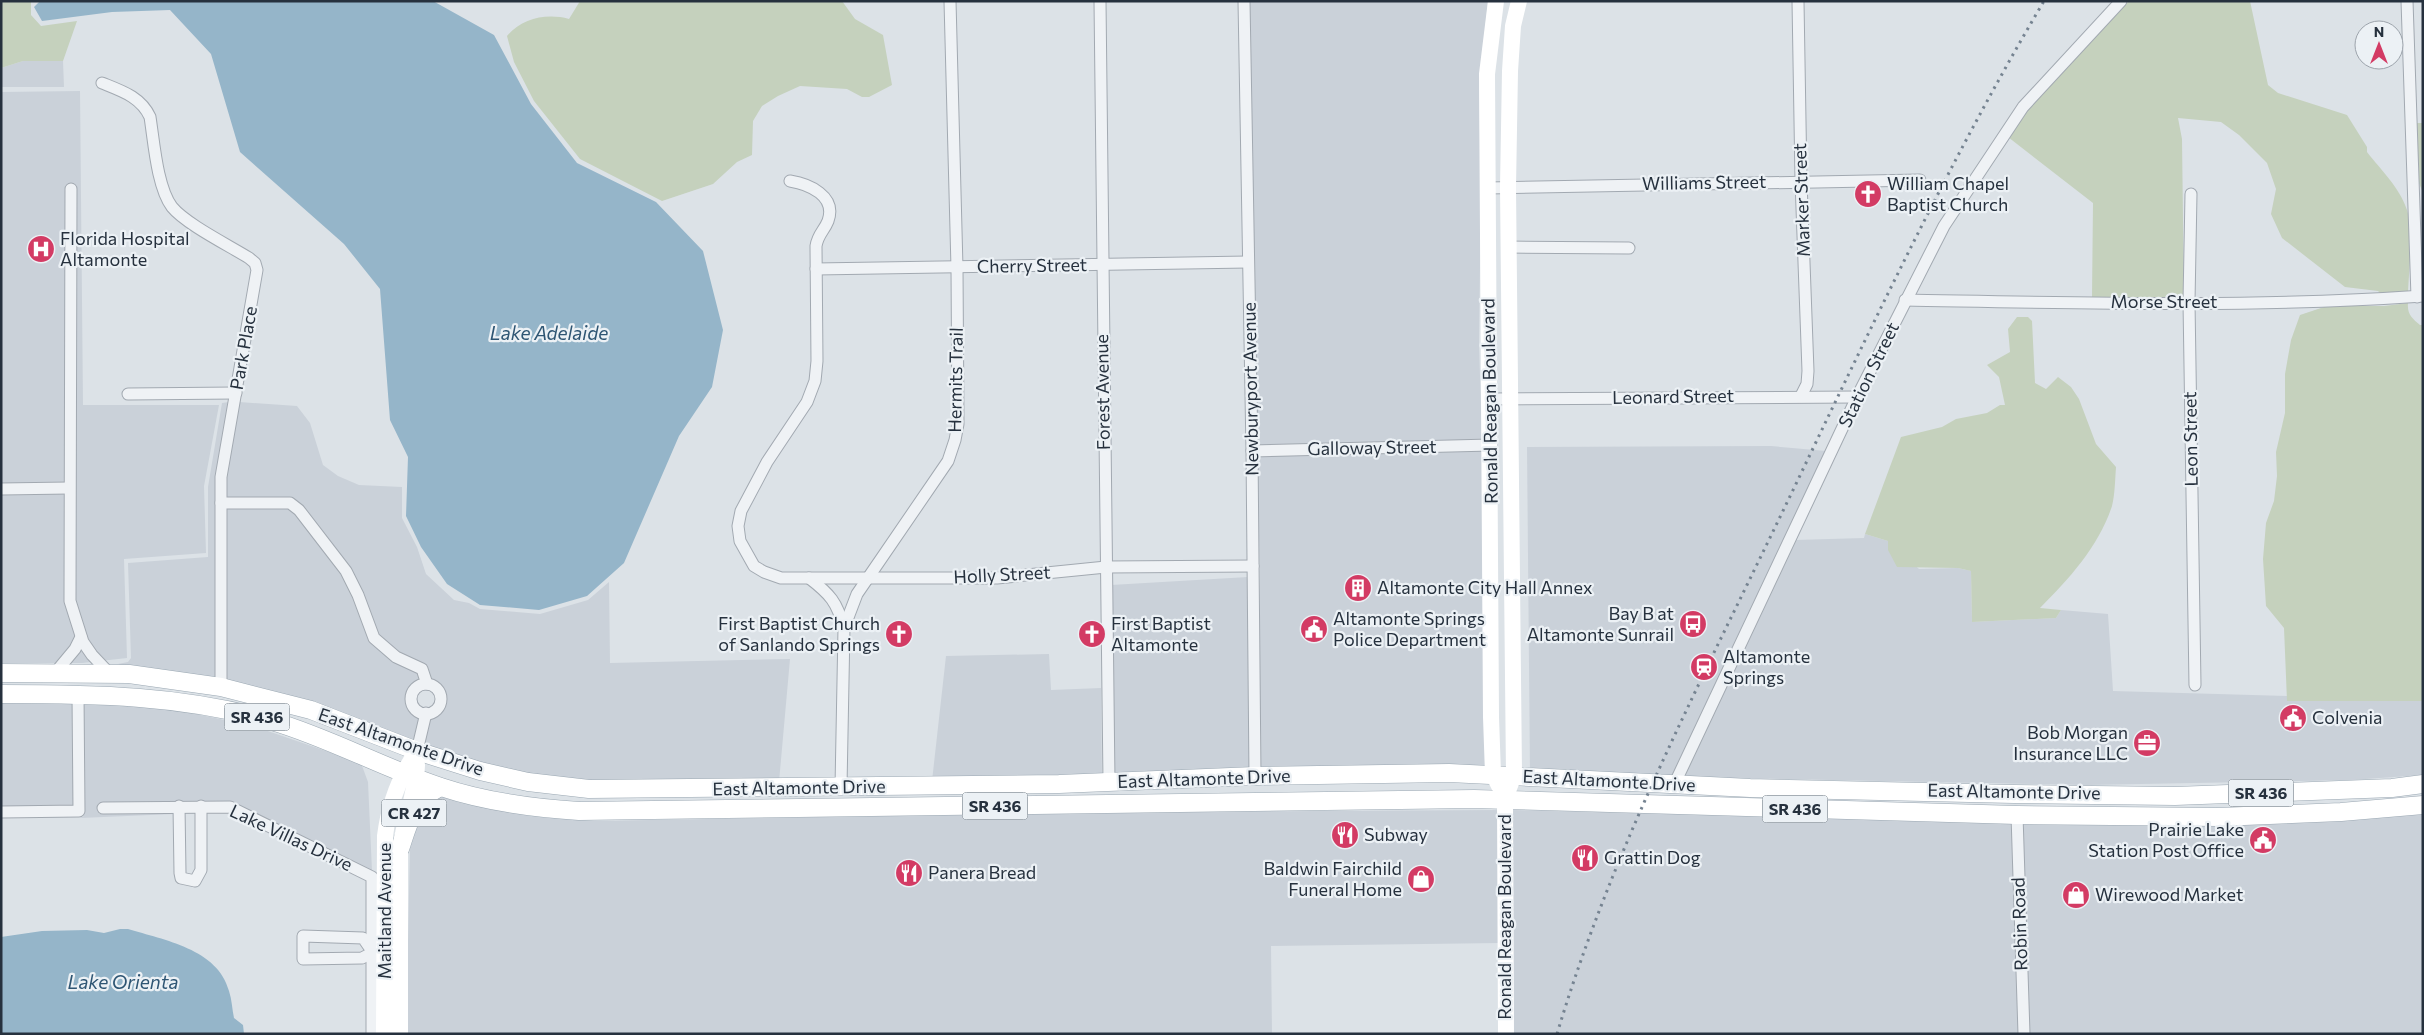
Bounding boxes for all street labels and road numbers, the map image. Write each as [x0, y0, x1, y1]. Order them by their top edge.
street label: Marker Street [1788, 143, 1814, 257]
street label: Williams Street [1642, 170, 1766, 194]
street label: Cherry Street [977, 253, 1087, 277]
street label: Morse Street [2111, 290, 2217, 312]
street label: Ronald Reagan Boulevard [1476, 298, 1502, 504]
street label: Newburyport Avenue [1237, 302, 1263, 476]
street label: Park Place [225, 304, 261, 391]
street label: Station Street [1833, 318, 1903, 431]
street label: Hermits Trail [943, 327, 967, 433]
street label: Forest Avenue [1090, 334, 1114, 450]
street label: Leonard Street [1612, 384, 1734, 408]
street label: Leon Street [2178, 391, 2202, 487]
street label: Galloway Street [1307, 435, 1437, 459]
street label: Holly Street [953, 560, 1051, 588]
street label: East Altamonte Drive [316, 702, 487, 780]
road number: SR 436 [224, 704, 290, 730]
street label: East Altamonte Drive [1117, 764, 1291, 792]
street label: East Altamonte Drive [1522, 764, 1696, 796]
street label: East Altamonte Drive [712, 774, 886, 800]
street label: East Altamonte Drive [1927, 778, 2101, 804]
road number: SR 436 [2228, 780, 2294, 806]
road number: SR 436 [962, 792, 1028, 819]
road number: SR 436 [1762, 796, 1828, 822]
street label: Lake Villas Drive [227, 799, 356, 875]
road number: CR 427 [382, 800, 446, 826]
street label: Ronald Reagan Boulevard [1493, 814, 1515, 1020]
street label: Maitland Avenue [373, 843, 395, 979]
street label: Robin Road [2006, 877, 2032, 971]

